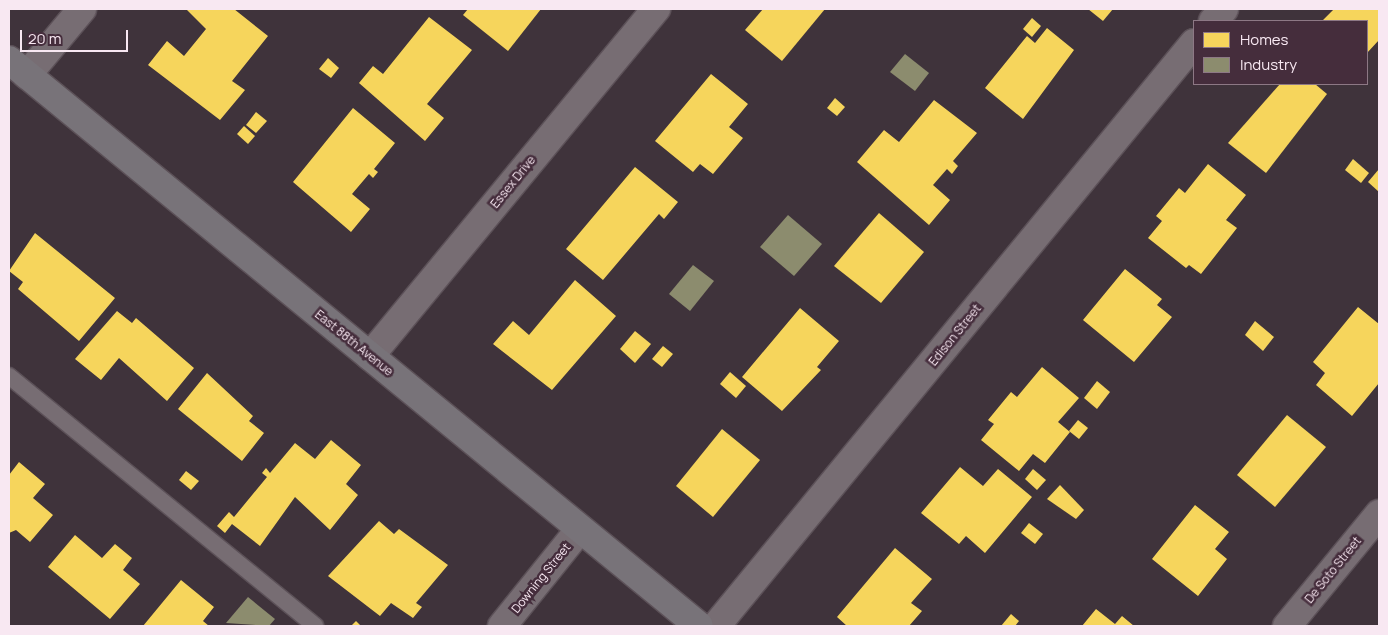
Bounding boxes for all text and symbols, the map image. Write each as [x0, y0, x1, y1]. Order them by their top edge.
scale bar [22, 20, 130, 52]
legend [1193, 20, 1368, 85]
text: 20 m [28, 28, 61, 49]
text: Homes [1240, 29, 1288, 50]
text: Industry [1240, 54, 1297, 75]
street label: Essex Drive [488, 153, 538, 211]
street label: Edison Street [926, 301, 984, 369]
street label: East 88th Avenue [312, 307, 396, 379]
street label: De Soto Street [1302, 534, 1364, 606]
street label: Downing Street [508, 540, 574, 616]

